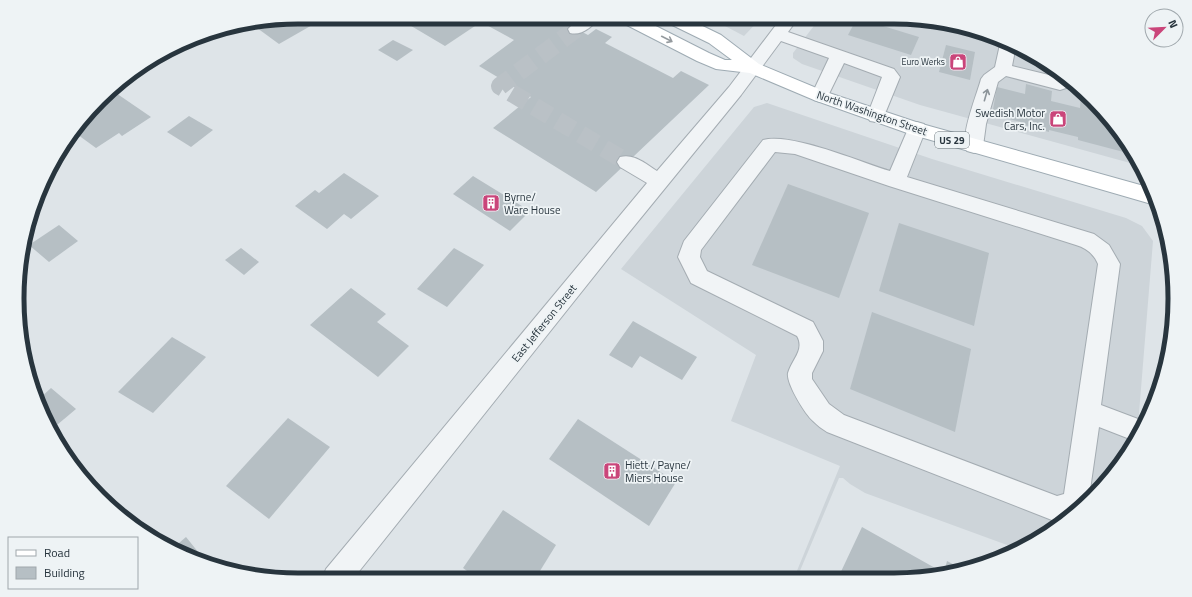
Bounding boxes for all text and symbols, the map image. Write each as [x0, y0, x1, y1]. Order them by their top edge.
north arrow [1144, 8, 1184, 48]
text: N [1164, 17, 1182, 31]
one-way arrow [660, 35, 672, 43]
shop icon: Euro Werks [948, 52, 968, 72]
place label: Euro Werks [902, 55, 945, 68]
street label: North Washington Street [815, 87, 929, 139]
one-way arrow [983, 88, 990, 101]
place label: Swedish Motor Cars, Inc. [975, 105, 1045, 134]
shop icon: Swedish Motor Cars, Inc. [1048, 109, 1068, 129]
road number: US 29 [935, 132, 969, 148]
place label: Byrne/ Ware House [504, 189, 561, 218]
building icon: Byrne/ Ware House [481, 193, 501, 213]
street label: East Jefferson Street [508, 281, 580, 365]
place label: Hiett / Payne/ Miers House [625, 457, 691, 486]
building icon: Hiett / Payne/ Miers House [602, 461, 622, 481]
legend [8, 537, 138, 589]
text: Road [44, 543, 70, 562]
text: Building [44, 563, 85, 582]

